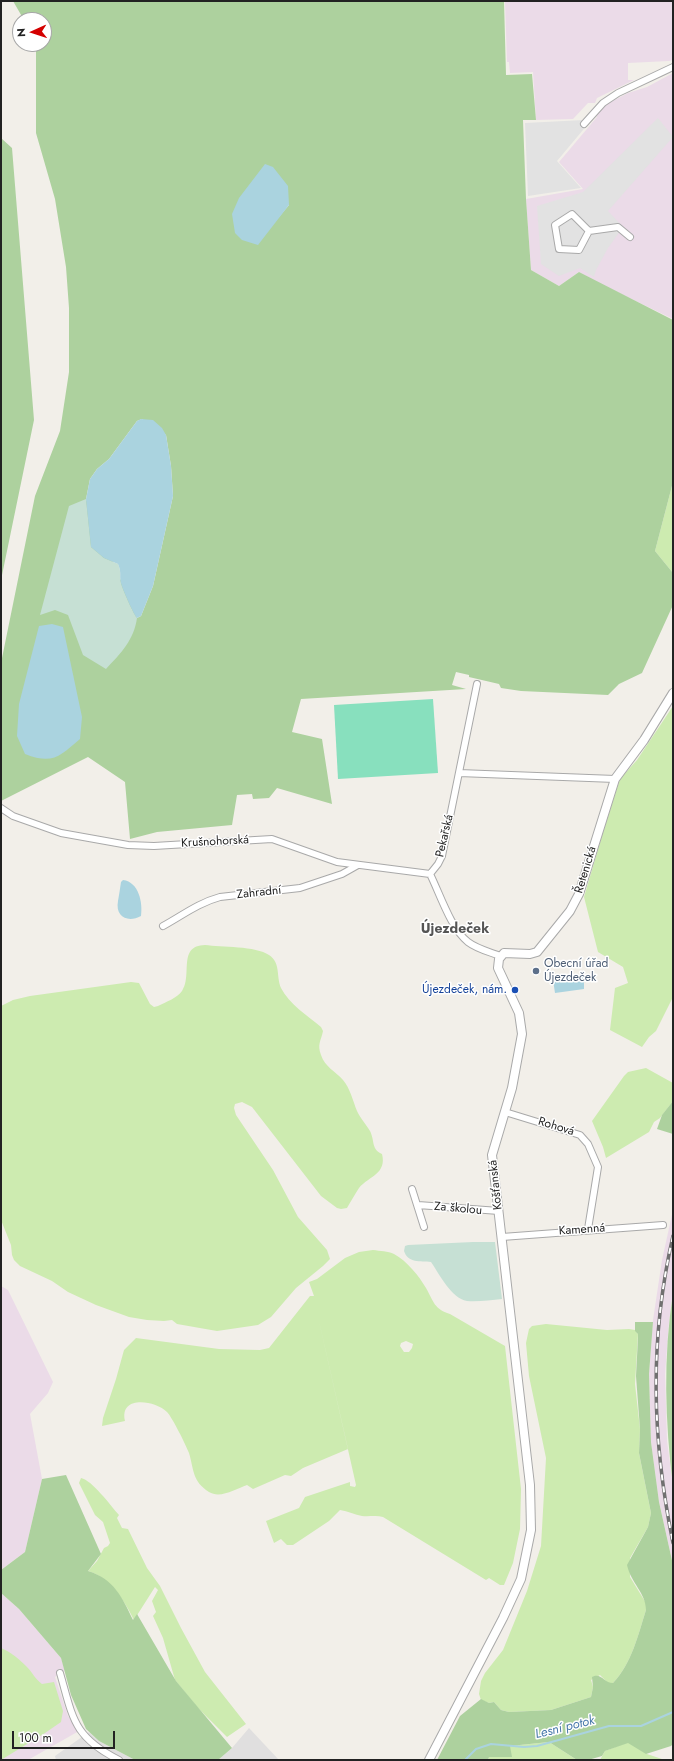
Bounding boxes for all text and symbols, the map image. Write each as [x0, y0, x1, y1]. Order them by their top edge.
north arrow [12, 12, 52, 52]
text: N [13, 28, 29, 37]
street label: Pekařská [433, 813, 457, 859]
street label: Krušnohorská [181, 833, 249, 851]
street label: Řetenická [572, 845, 600, 895]
street label: Zahradní [236, 884, 282, 902]
district label: Újezdeček [421, 922, 489, 938]
place label: Obecní úřad Újezdeček [544, 957, 608, 985]
marker: Obecní úřad Újezdeček [531, 966, 541, 976]
place label: Újezdeček, nám. [422, 983, 507, 997]
marker: Újezdeček, nám. [510, 985, 520, 995]
street label: Rohová [536, 1115, 576, 1139]
street label: Košťanská [486, 1159, 506, 1211]
street label: Za školou [433, 1200, 483, 1218]
street label: Kamenná [558, 1221, 606, 1239]
water label: Lesní potok [534, 1713, 596, 1743]
scale bar [14, 1723, 117, 1749]
text: 100 m [19, 1729, 52, 1747]

